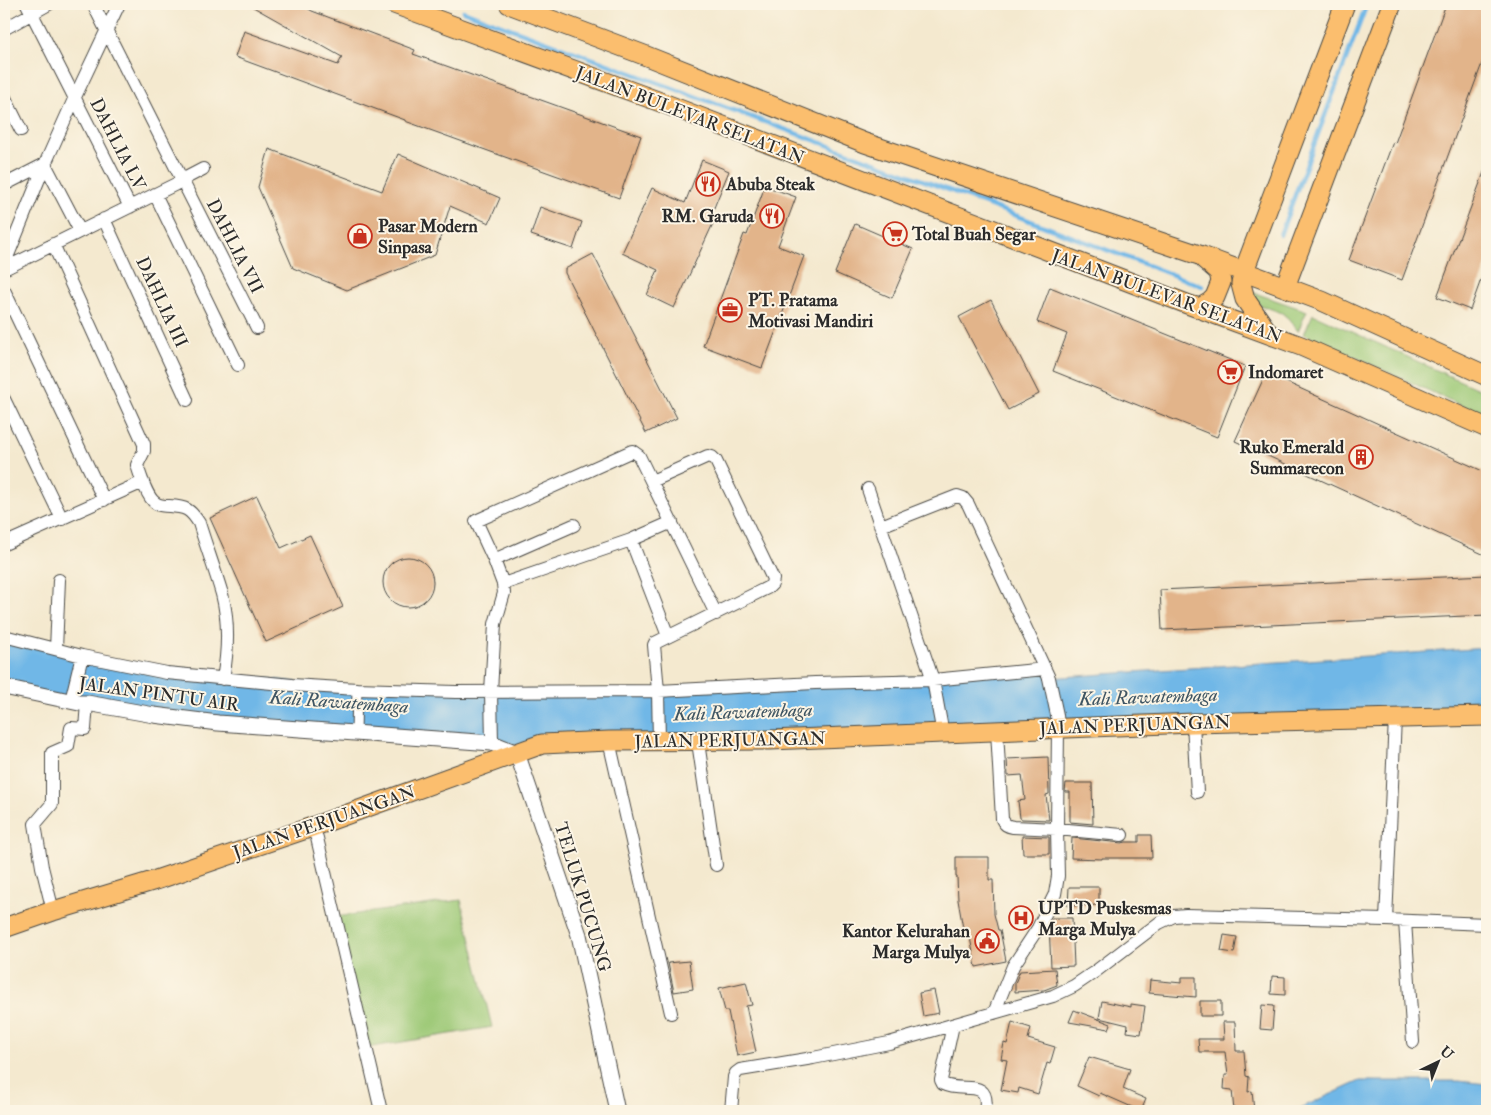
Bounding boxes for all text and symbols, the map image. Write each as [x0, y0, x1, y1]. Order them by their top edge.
street label: JALAN BULEVAR SELATAN [571, 61, 808, 170]
street label: DAHLIA LV [85, 94, 151, 195]
restaurant icon: Abuba Steak [695, 171, 721, 197]
place label: Abuba Steak [725, 173, 815, 196]
street label: DAHLIA VII [201, 195, 268, 297]
restaurant icon: RM. Garuda [759, 203, 785, 229]
place label: RM. Garuda [662, 205, 755, 228]
place label: Pasar Modern Sinpasa [378, 215, 478, 259]
supermarket icon: Total Buah Segar [882, 221, 908, 247]
shop icon: Pasar Modern Sinpasa [347, 223, 373, 249]
place label: Total Buah Segar [911, 223, 1036, 246]
street label: JALAN BULEVAR SELATAN [1048, 244, 1285, 349]
street label: DAHLIA III [130, 253, 193, 351]
place label: PT. Pratama Motivasi Mandiri [747, 289, 873, 333]
office icon: PT. Pratama Motivasi Mandiri [717, 297, 743, 323]
supermarket icon: Indomaret [1217, 359, 1243, 385]
place label: Indomaret [1248, 361, 1324, 384]
place label: Ruko Emerald Summarecon [1239, 436, 1345, 480]
building icon: Ruko Emerald Summarecon [1348, 444, 1374, 470]
street label: JALAN PINTU AIR [76, 672, 241, 717]
water label: Kali Rawatembaga [1077, 683, 1218, 711]
water label: Kali Rawatembaga [268, 685, 409, 719]
water label: Kali Rawatembaga [672, 698, 813, 726]
street label: JALAN PERJUANGAN [1038, 711, 1231, 740]
street label: JALAN PERJUANGAN [633, 727, 826, 754]
street label: JALAN PERJUANGAN [229, 780, 418, 865]
street label: TELUK PUCUNG [549, 819, 616, 975]
place label: UPTD Puskesmas Marga Mulya [1037, 897, 1171, 941]
hospital icon: UPTD Puskesmas Marga Mulya [1008, 905, 1034, 931]
place label: Kantor Kelurahan Marga Mulya [842, 920, 971, 964]
public building icon: Kantor Kelurahan Marga Mulya [974, 928, 1000, 954]
north arrow [1414, 1038, 1464, 1088]
text: U [1436, 1043, 1457, 1063]

